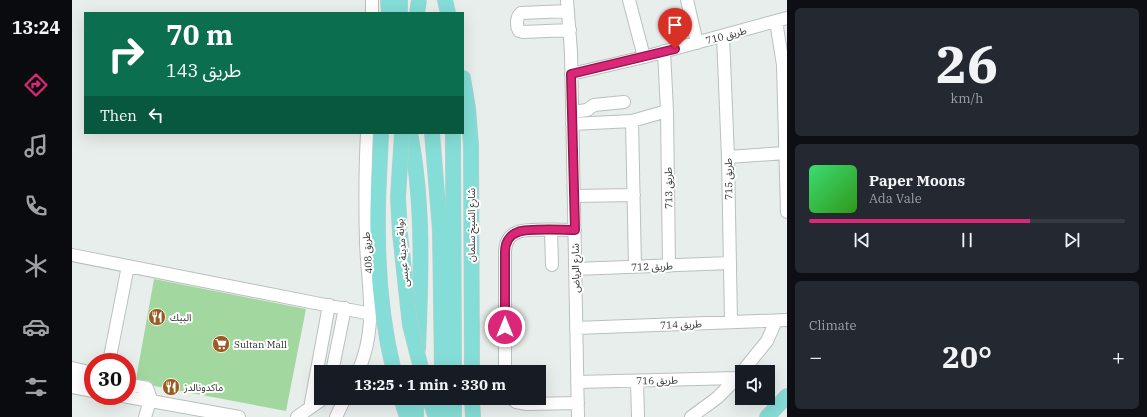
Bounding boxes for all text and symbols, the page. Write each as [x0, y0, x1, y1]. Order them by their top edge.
pin [658, 8, 692, 49]
icon: arrive [664, 14, 686, 36]
text: 13:24 [12, 16, 60, 39]
text: 70 m [166, 16, 233, 53]
street label: طريق 710 [704, 24, 748, 47]
icon: right [100, 28, 152, 80]
text: 26 [936, 30, 998, 97]
text: طريق 143 [166, 59, 241, 82]
icon: directions [22, 71, 50, 99]
text: km/h [951, 90, 983, 107]
icon: left [145, 104, 167, 126]
text: Then [100, 106, 137, 125]
icon: music [22, 132, 50, 160]
street label: طريق 715 [722, 158, 735, 200]
street label: طريق 713 [662, 167, 675, 209]
text: Paper Moons [869, 171, 965, 190]
street label: شارع الشيخ سلمان [465, 188, 479, 262]
text: Ada Vale [869, 190, 922, 207]
icon: phone [22, 192, 50, 220]
street label: بوابة مدينة عيسى [393, 218, 412, 288]
icon: previous [851, 229, 873, 251]
icon: pause [956, 229, 978, 251]
icon: next [1061, 229, 1083, 251]
street label: طريق 408 [360, 231, 375, 274]
street label: شارع الرياض [569, 243, 583, 293]
icon: climate [22, 252, 50, 280]
street label: طريق 712 [631, 259, 673, 274]
position arrow [484, 306, 526, 348]
restaurant icon: البيك [147, 307, 167, 327]
place label: البيك [170, 311, 191, 324]
icon: car [22, 313, 50, 341]
street label: طريق 714 [660, 317, 702, 332]
text: Climate [809, 317, 856, 334]
supermarket icon: Sultan Mall [211, 334, 231, 354]
text: 20° [942, 337, 992, 376]
place label: Sultan Mall [234, 338, 287, 351]
text: − [809, 342, 822, 371]
text: + [1112, 342, 1125, 371]
speed limit sign: 30 [84, 353, 136, 405]
map controls [735, 365, 775, 405]
button: sound [735, 365, 775, 405]
icon: filters [22, 373, 50, 401]
street label: طريق 716 [636, 374, 678, 387]
text: 13:25 · 1 min · 330 m [354, 375, 506, 394]
restaurant icon: ماكدونالدز [161, 377, 181, 397]
place label: ماكدونالدز [183, 381, 223, 394]

